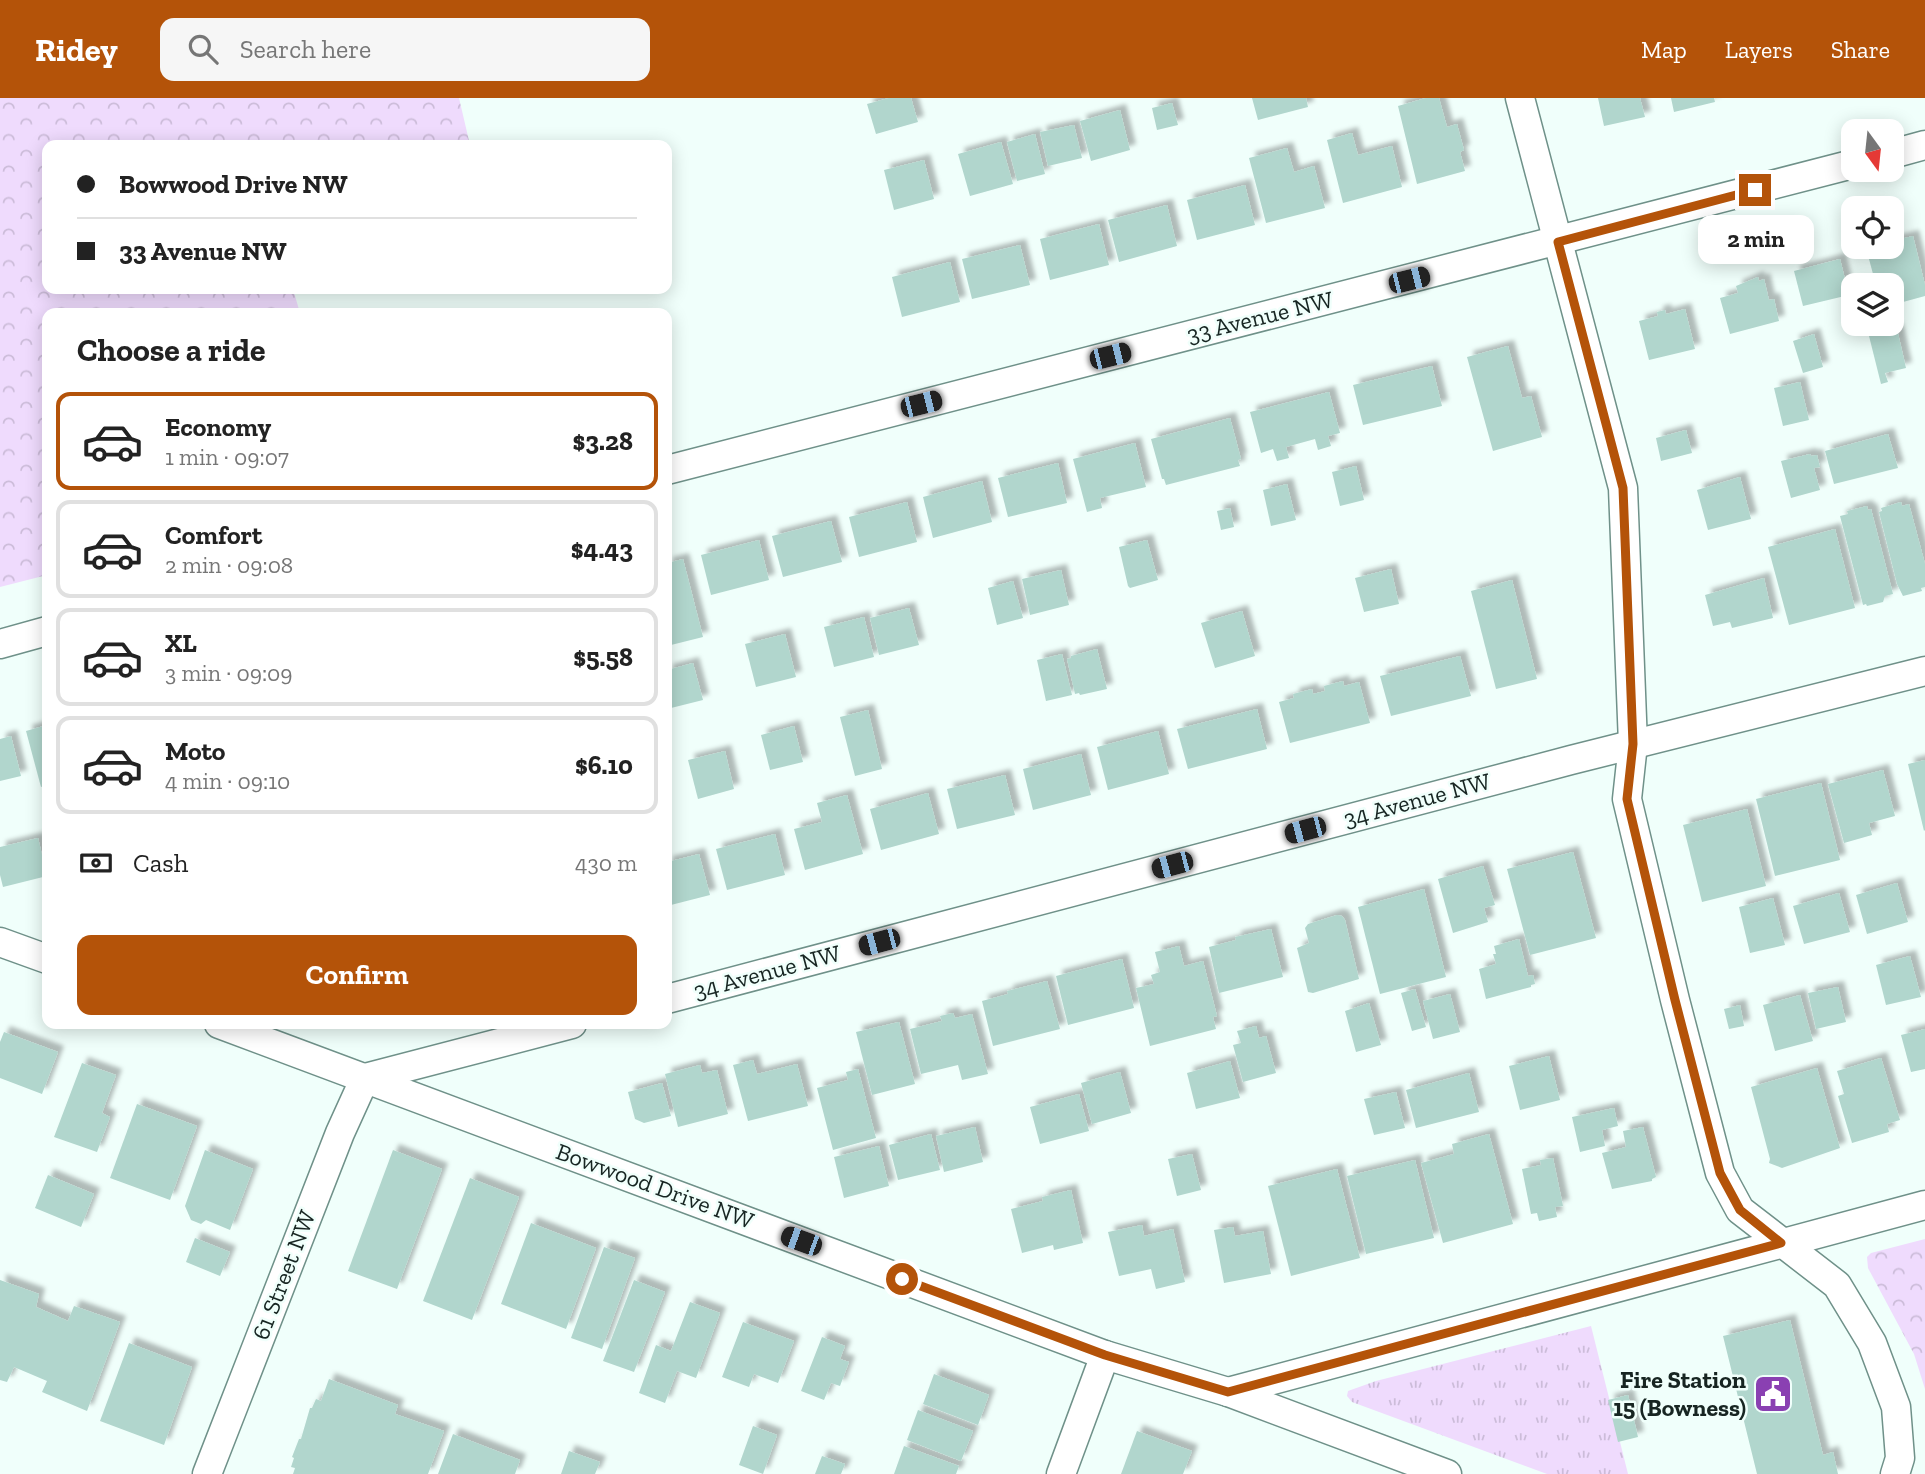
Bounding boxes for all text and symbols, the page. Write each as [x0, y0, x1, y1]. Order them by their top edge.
search box [160, 18, 650, 81]
text: Ridey [35, 30, 118, 69]
icon: search [184, 30, 222, 68]
text: Search here [240, 33, 371, 65]
text: Map [1641, 35, 1687, 64]
text: Layers [1725, 35, 1793, 64]
text: Share [1831, 35, 1890, 64]
north arrow [1841, 119, 1904, 182]
map controls [1841, 119, 1904, 336]
text: Bowwood Drive NW [119, 168, 348, 200]
route end [1739, 174, 1771, 206]
button: locate [1841, 196, 1904, 259]
callout: 2 min [1697, 214, 1813, 264]
text: 2 min [1727, 225, 1785, 253]
text: 33 Avenue NW [119, 235, 287, 267]
car [1387, 265, 1432, 295]
button: layers [1841, 273, 1904, 336]
street label: 33 Avenue NW [1184, 284, 1337, 349]
text: Choose a ride [77, 331, 265, 369]
car [1088, 341, 1133, 371]
car [899, 389, 944, 419]
icon: car [81, 410, 144, 473]
text: Economy [165, 411, 271, 443]
text: $3.28 [572, 425, 633, 457]
text: 1 min · 09:07 [165, 443, 289, 471]
icon: car [81, 518, 144, 581]
text: Comfort [165, 519, 262, 551]
text: $4.43 [571, 533, 633, 565]
text: 2 min · 09:08 [165, 551, 293, 579]
icon: car [81, 626, 144, 689]
text: XL [165, 627, 197, 659]
text: $5.58 [573, 641, 633, 673]
text: 3 min · 09:09 [165, 659, 293, 687]
icon: car [81, 734, 144, 797]
text: Moto [165, 735, 225, 767]
text: $6.10 [575, 749, 633, 781]
street label: 34 Avenue NW [1340, 766, 1494, 833]
text: 4 min · 09:10 [165, 767, 290, 795]
car [1282, 814, 1329, 846]
icon: cash [77, 844, 115, 882]
text: Cash [133, 847, 188, 879]
text: 430 m [575, 849, 637, 877]
car [1149, 849, 1196, 881]
car [856, 926, 903, 958]
button: Confirm [77, 935, 637, 1015]
street label: 34 Avenue NW [690, 938, 844, 1005]
street label: Bowwood Drive NW [552, 1136, 759, 1235]
street label: 61 Street NW [246, 1205, 322, 1344]
car [778, 1224, 825, 1258]
route start [886, 1263, 918, 1295]
place label: Fire Station 15 (Bowness) [1613, 1365, 1746, 1422]
public building icon: Fire Station 15 (Bowness) [1752, 1373, 1794, 1415]

